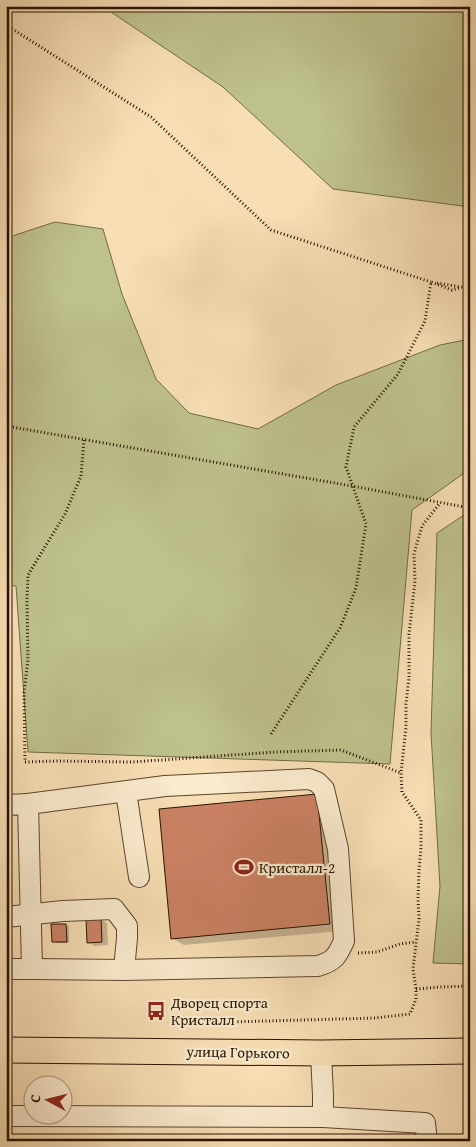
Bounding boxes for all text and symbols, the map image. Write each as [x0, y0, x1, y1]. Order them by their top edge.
sports icon: Кристалл-2 [233, 856, 255, 878]
place label: Кристалл-2 [259, 857, 335, 878]
place label: Дворец спорта Кристалл [170, 992, 269, 1030]
bus stop icon: Дворец спорта Кристалл [145, 1000, 167, 1022]
street label: улица Горького [185, 1041, 290, 1063]
north arrow [22, 1074, 72, 1124]
text: С [25, 1093, 46, 1104]

